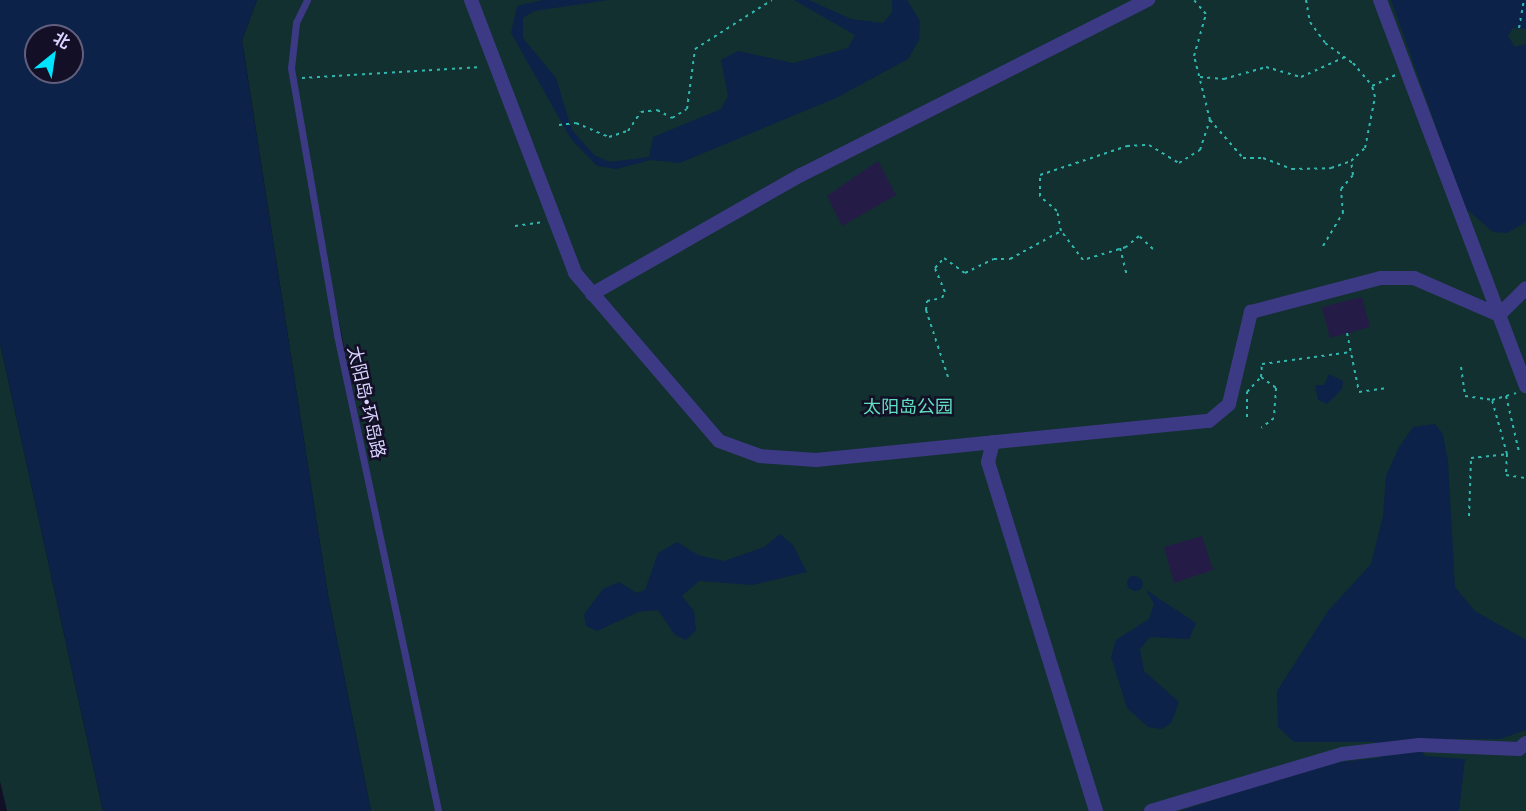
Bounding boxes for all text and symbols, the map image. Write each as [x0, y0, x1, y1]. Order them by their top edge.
north arrow [24, 24, 84, 84]
text: 北 [51, 28, 73, 52]
street label: 太阳岛•环岛路 [344, 344, 390, 460]
park label: 太阳岛公园 [863, 395, 953, 417]

